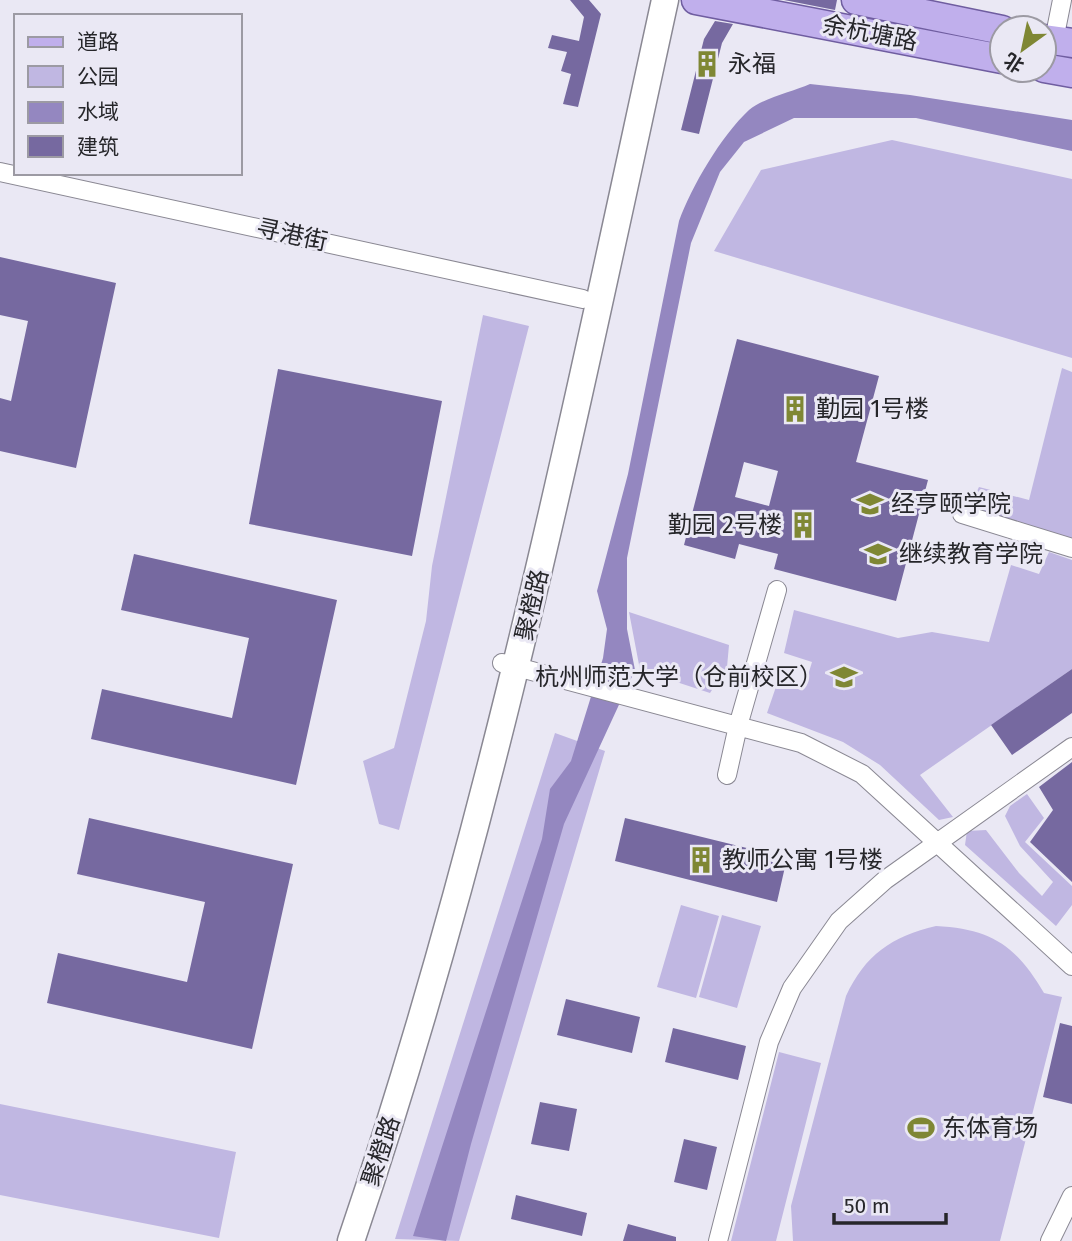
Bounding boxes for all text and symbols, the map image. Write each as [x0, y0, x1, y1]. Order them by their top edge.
street label: 余杭塘路 [820, 10, 920, 56]
legend [14, 14, 242, 175]
north arrow [988, 14, 1058, 84]
text: 道路 [77, 29, 119, 55]
text: 北 [1000, 48, 1028, 78]
building icon: 永福 [692, 49, 722, 79]
place label: 永福 [728, 50, 776, 78]
text: 公园 [77, 64, 119, 90]
text: 水域 [77, 99, 119, 125]
text: 建筑 [77, 134, 119, 160]
street label: 寻港街 [254, 214, 330, 256]
building icon: 勤园 1号楼 [780, 394, 810, 424]
place label: 勤园 1号楼 [816, 395, 929, 423]
school or university icon: 经亨颐学院 [855, 489, 885, 519]
place label: 经亨颐学院 [891, 490, 1011, 518]
building icon: 勤园 2号楼 [788, 510, 818, 540]
place label: 勤园 2号楼 [668, 511, 782, 539]
school or university icon: 继续教育学院 [863, 539, 893, 569]
place label: 继续教育学院 [899, 540, 1043, 568]
street label: 聚橙路 [510, 567, 554, 643]
school or university icon: 杭州师范大学（仓前校区） [829, 662, 859, 692]
place label: 杭州师范大学（仓前校区） [535, 663, 823, 691]
building icon: 教师公寓 1号楼 [686, 845, 716, 875]
place label: 教师公寓 1号楼 [722, 846, 883, 874]
street label: 聚橙路 [357, 1112, 405, 1190]
sports icon: 东体育场 [906, 1113, 936, 1143]
place label: 东体育场 [942, 1114, 1038, 1142]
scale bar [834, 1182, 946, 1226]
text: 50 m [844, 1193, 890, 1219]

